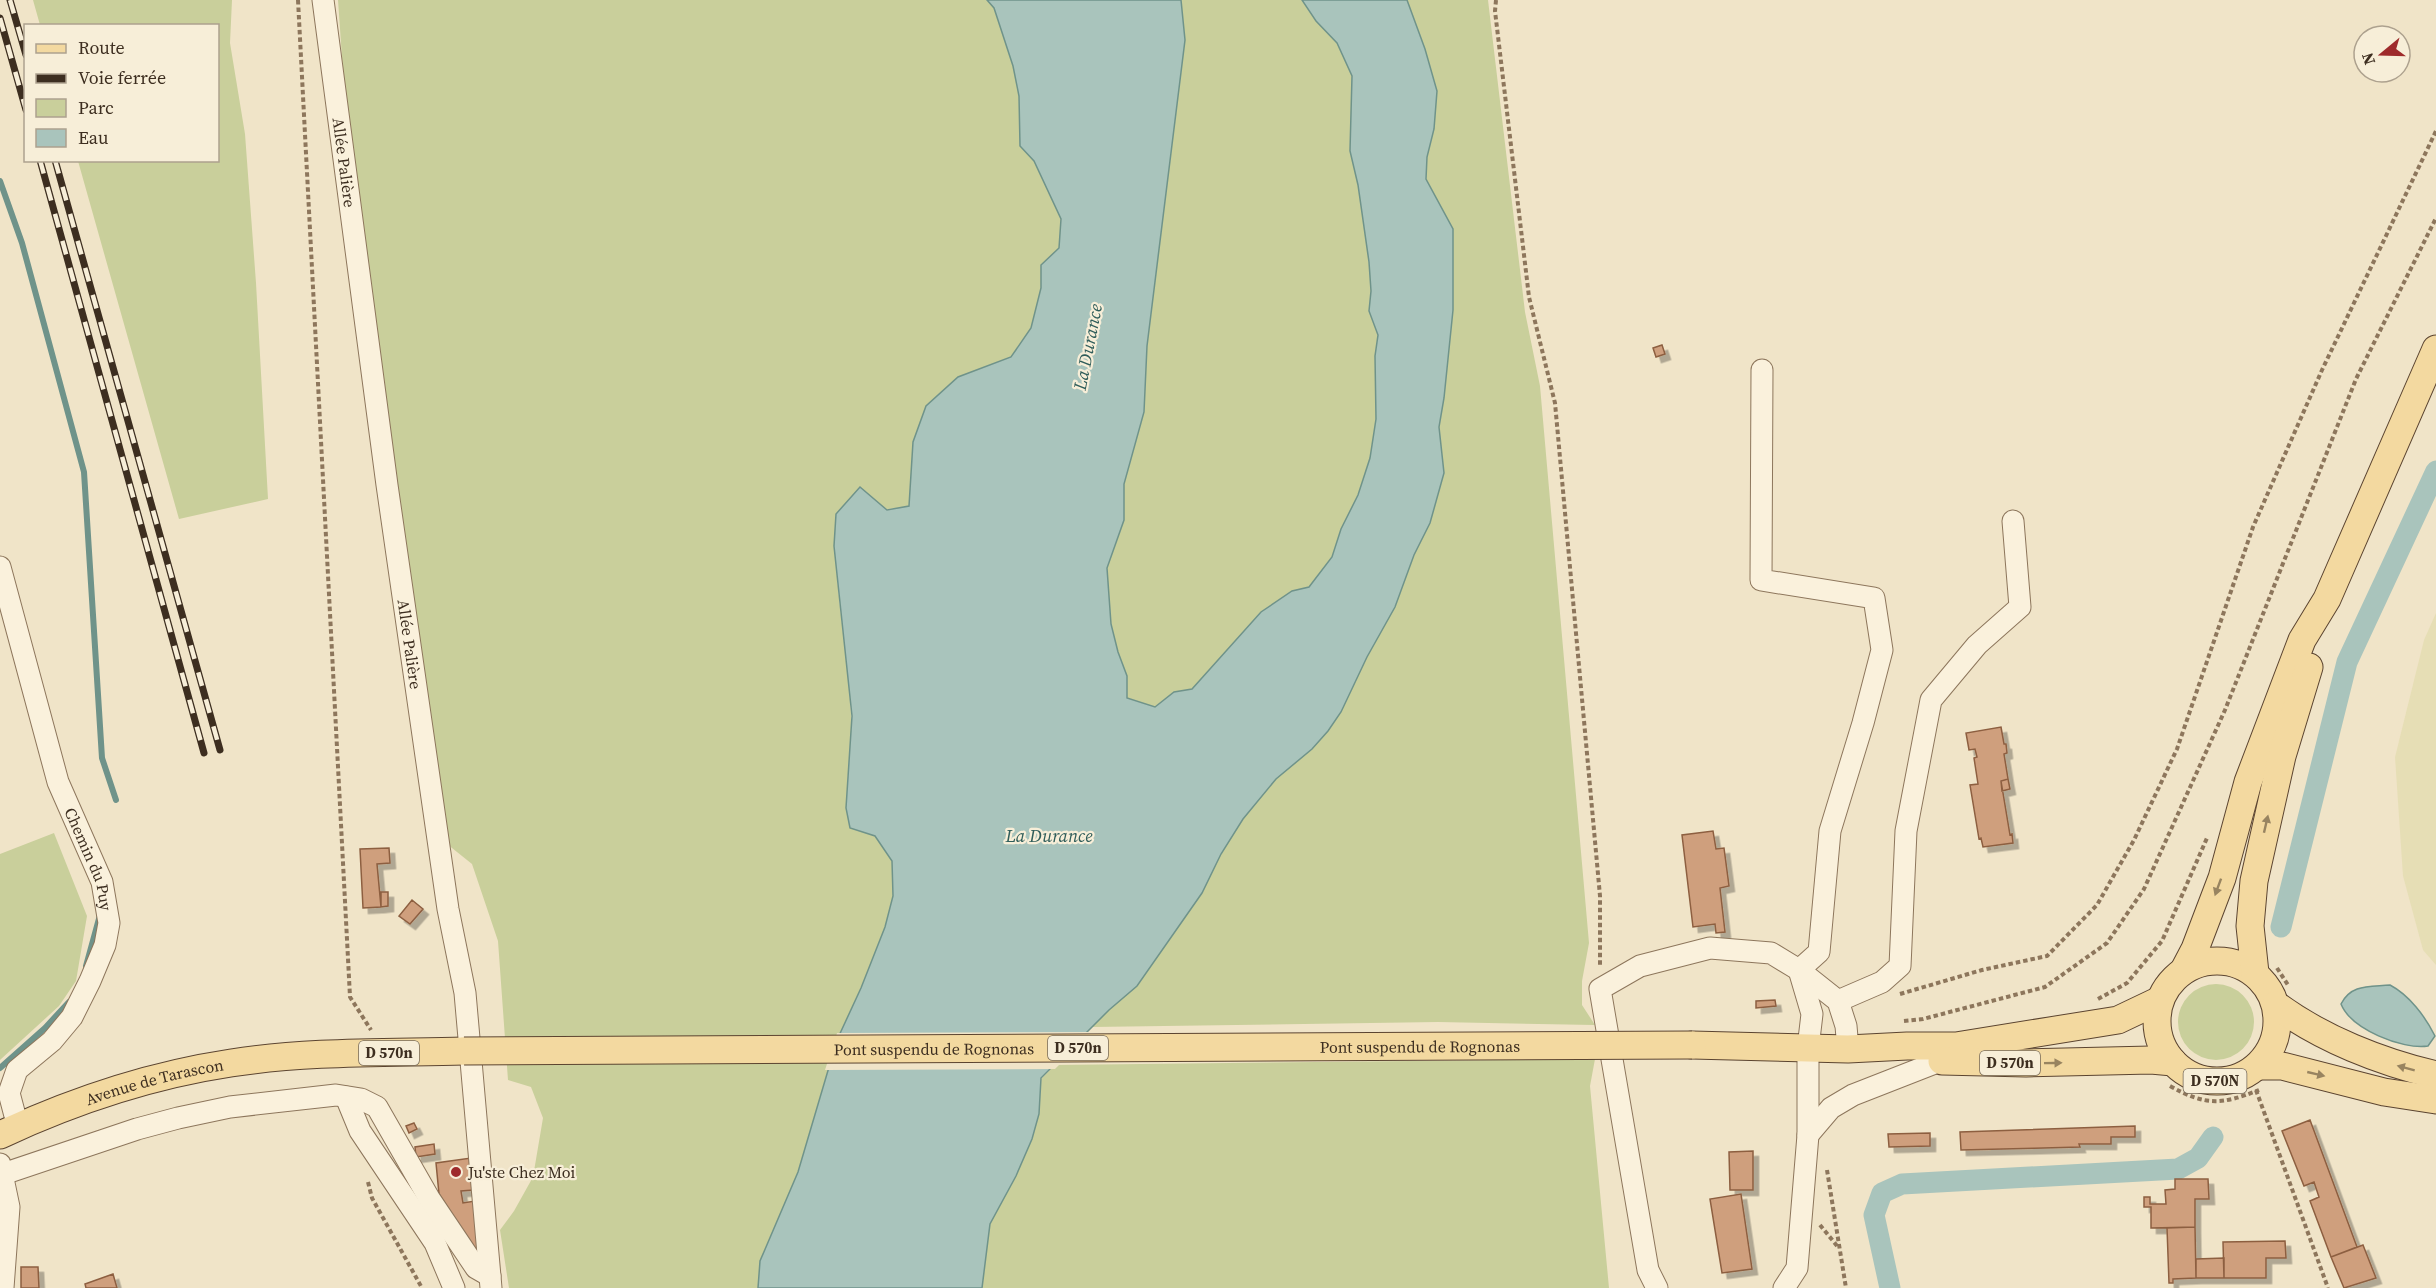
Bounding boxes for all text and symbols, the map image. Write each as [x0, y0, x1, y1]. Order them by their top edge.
legend [24, 24, 219, 162]
north arrow [2352, 24, 2412, 84]
text: Route [78, 35, 125, 60]
text: N [2355, 49, 2380, 68]
text: Voie ferrée [78, 65, 166, 90]
text: Parc [78, 95, 114, 120]
street label: Allée Palière [328, 116, 361, 209]
text: Eau [78, 125, 109, 150]
water label: La Durance [1067, 301, 1108, 393]
street label: Allée Palière [393, 598, 427, 690]
street label: Chemin du Puy [59, 804, 118, 913]
one-way arrow [2262, 814, 2271, 833]
water label: La Durance [1004, 823, 1093, 848]
one-way arrow [2213, 878, 2222, 896]
street label: Pont suspendu de Rognonas [1320, 1035, 1520, 1058]
road number: D 570n [1048, 1036, 1108, 1060]
street label: Pont suspendu de Rognonas [834, 1037, 1034, 1060]
road number: D 570n [359, 1041, 419, 1065]
road number: D 570n [1980, 1051, 2040, 1075]
street label: Avenue de Tarascon [82, 1053, 225, 1110]
one-way arrow [2043, 1058, 2062, 1067]
one-way arrow [2397, 1062, 2415, 1072]
road number: D 570N [2184, 1069, 2246, 1093]
one-way arrow [2307, 1070, 2325, 1080]
place label: Ju'ste Chez Moi [467, 1161, 576, 1183]
marker: Ju'ste Chez Moi [449, 1165, 463, 1179]

